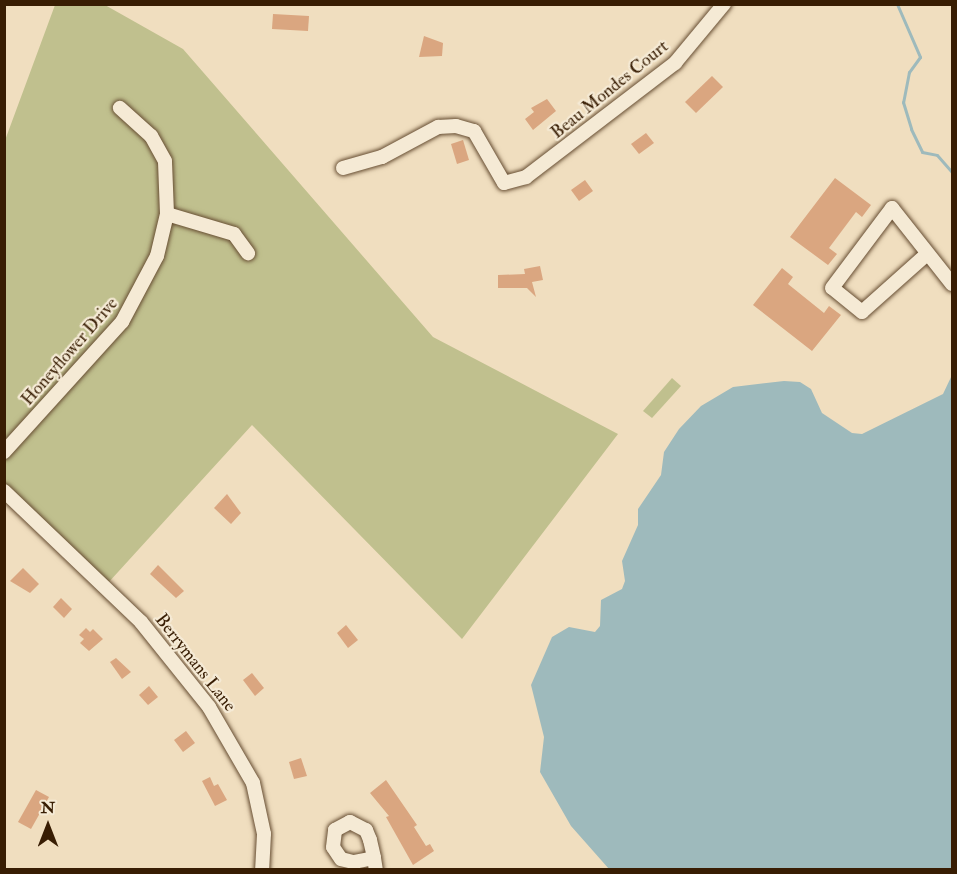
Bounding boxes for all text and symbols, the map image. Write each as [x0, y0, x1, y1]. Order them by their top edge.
street label: Beau Mondes Court [547, 36, 673, 144]
street label: Honeyflower Drive [17, 294, 123, 410]
street label: Berrymans Lane [150, 610, 240, 716]
north arrow [18, 796, 78, 856]
text: N [41, 798, 55, 818]

